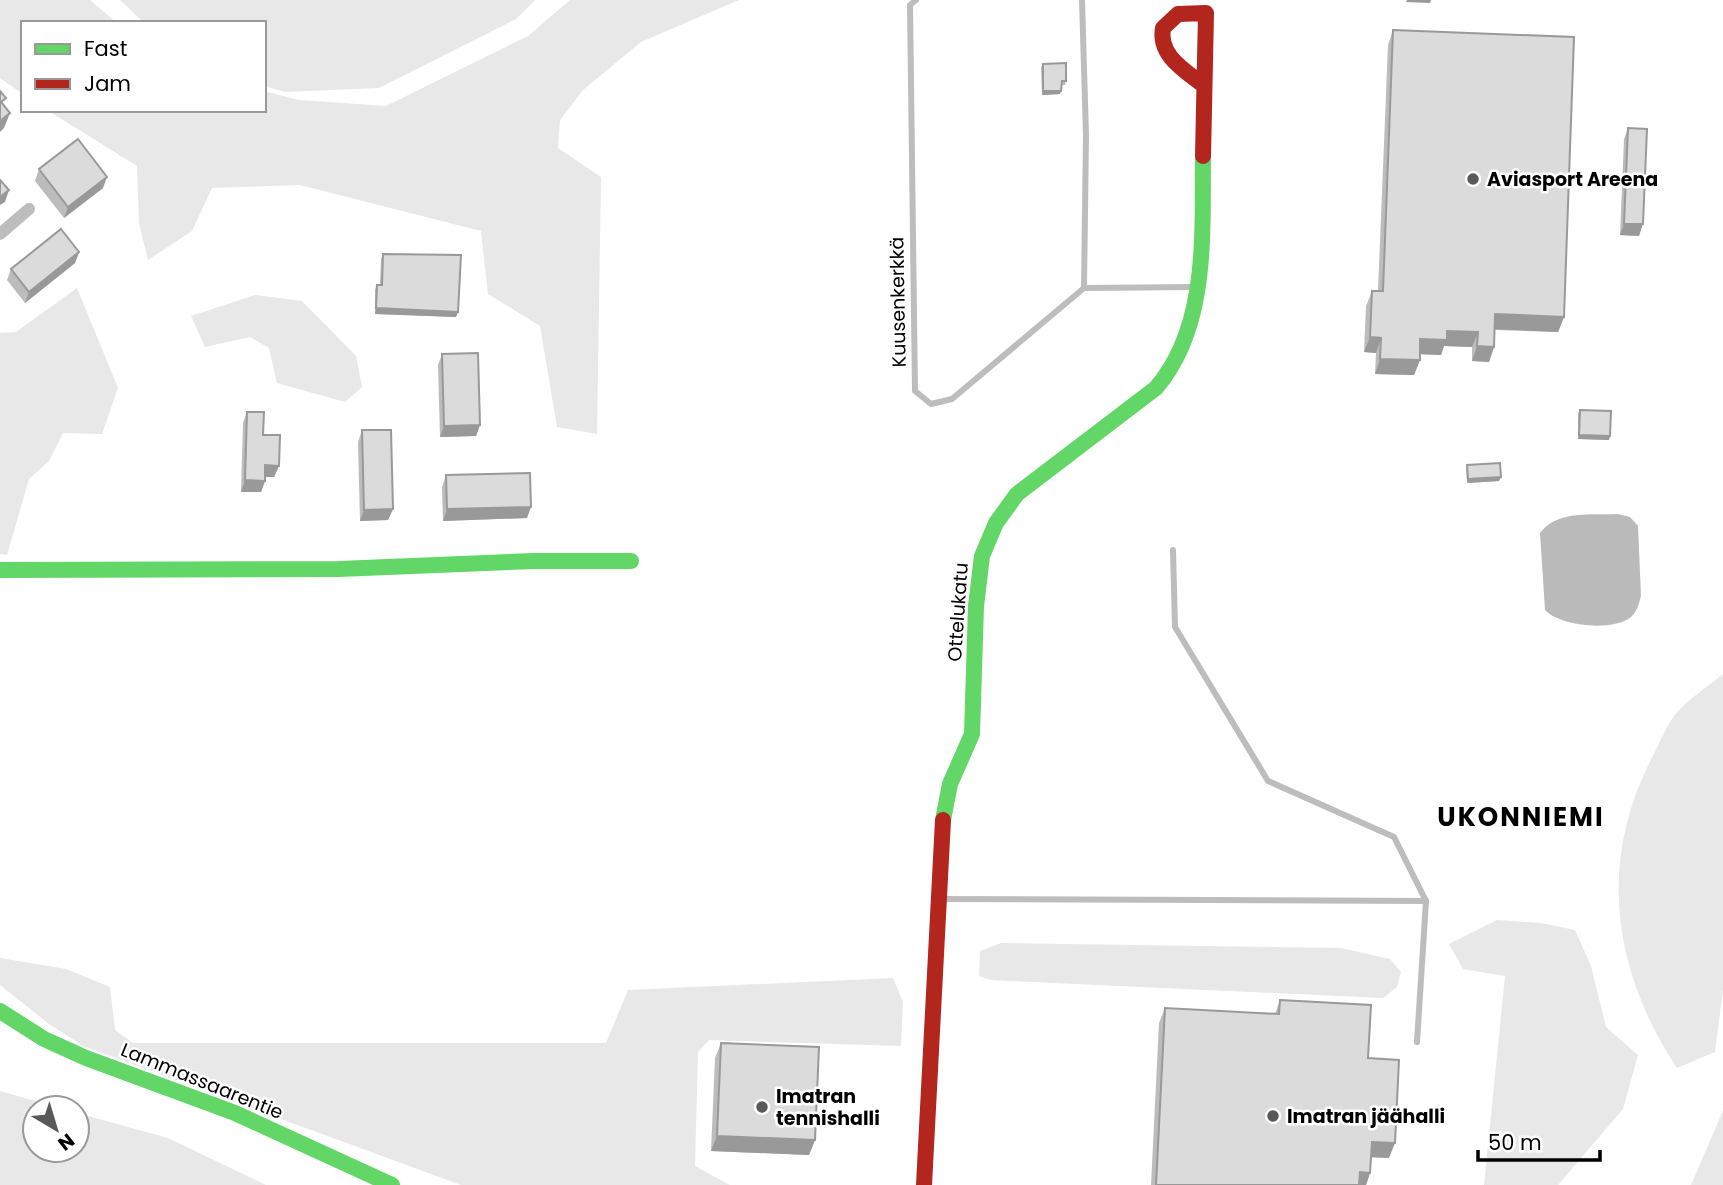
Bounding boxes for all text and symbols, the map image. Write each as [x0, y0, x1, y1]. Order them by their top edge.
legend [21, 21, 266, 112]
text: Fast [84, 34, 127, 63]
text: Jam [84, 69, 131, 98]
place label: Aviasport Areena [1487, 166, 1658, 193]
marker: Aviasport Areena [1465, 171, 1481, 187]
street label: Kuusenkerkkä [883, 236, 913, 368]
street label: Ottelukatu [941, 562, 975, 662]
district label: UKONNIEMI [1437, 799, 1605, 835]
street label: Lammassaarentie [117, 1036, 287, 1126]
place label: Imatran tennishalli [776, 1083, 880, 1132]
north arrow [21, 1094, 91, 1164]
marker: Imatran tennishalli [754, 1099, 770, 1115]
place label: Imatran jäähalli [1287, 1103, 1445, 1130]
marker: Imatran jäähalli [1265, 1108, 1281, 1124]
scale bar [1478, 1118, 1600, 1162]
text: N [52, 1127, 80, 1157]
text: 50 m [1488, 1128, 1542, 1157]

